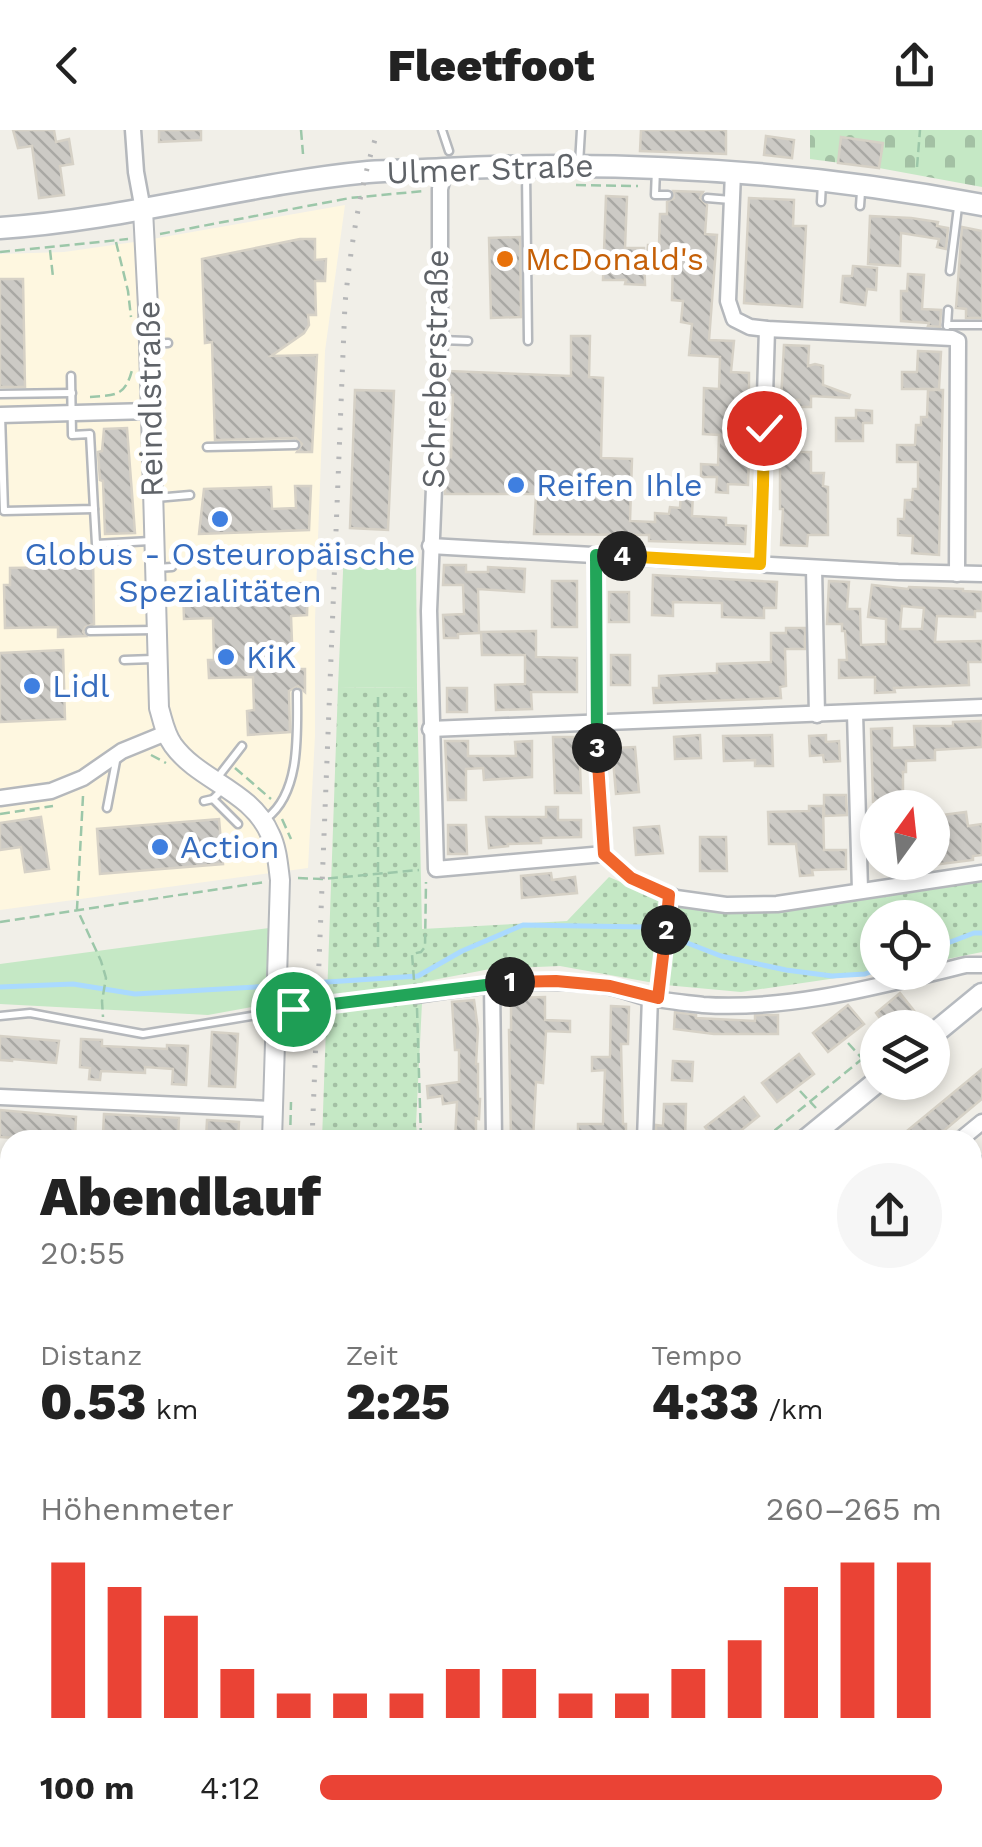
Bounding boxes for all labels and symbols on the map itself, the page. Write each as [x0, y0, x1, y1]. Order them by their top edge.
street label: Ulmer Straße [386, 146, 594, 192]
place label: McDonald's [525, 240, 704, 278]
marker: McDonald's [494, 248, 516, 270]
street label: Schreberstraße [414, 249, 456, 489]
street label: Reindlstraße [129, 300, 171, 498]
pin [722, 386, 807, 471]
place label: Reifen Ihle [536, 466, 702, 504]
marker: Reifen Ihle [505, 474, 527, 496]
marker: Globus - Osteuropäische Spezialitäten [209, 508, 231, 530]
pin: 4 [597, 531, 647, 581]
place label: Globus - Osteuropäische Spezialitäten [25, 535, 415, 610]
place label: KiK [246, 638, 297, 676]
marker: KiK [215, 646, 237, 668]
place label: Lidl [52, 667, 110, 705]
marker: Lidl [21, 675, 43, 697]
pin: 3 [572, 723, 622, 773]
north arrow [860, 790, 950, 880]
place label: Action [180, 828, 280, 866]
marker: Action [149, 836, 171, 858]
pin: 2 [641, 905, 691, 955]
pin: 1 [485, 957, 535, 1007]
pin [251, 967, 336, 1052]

